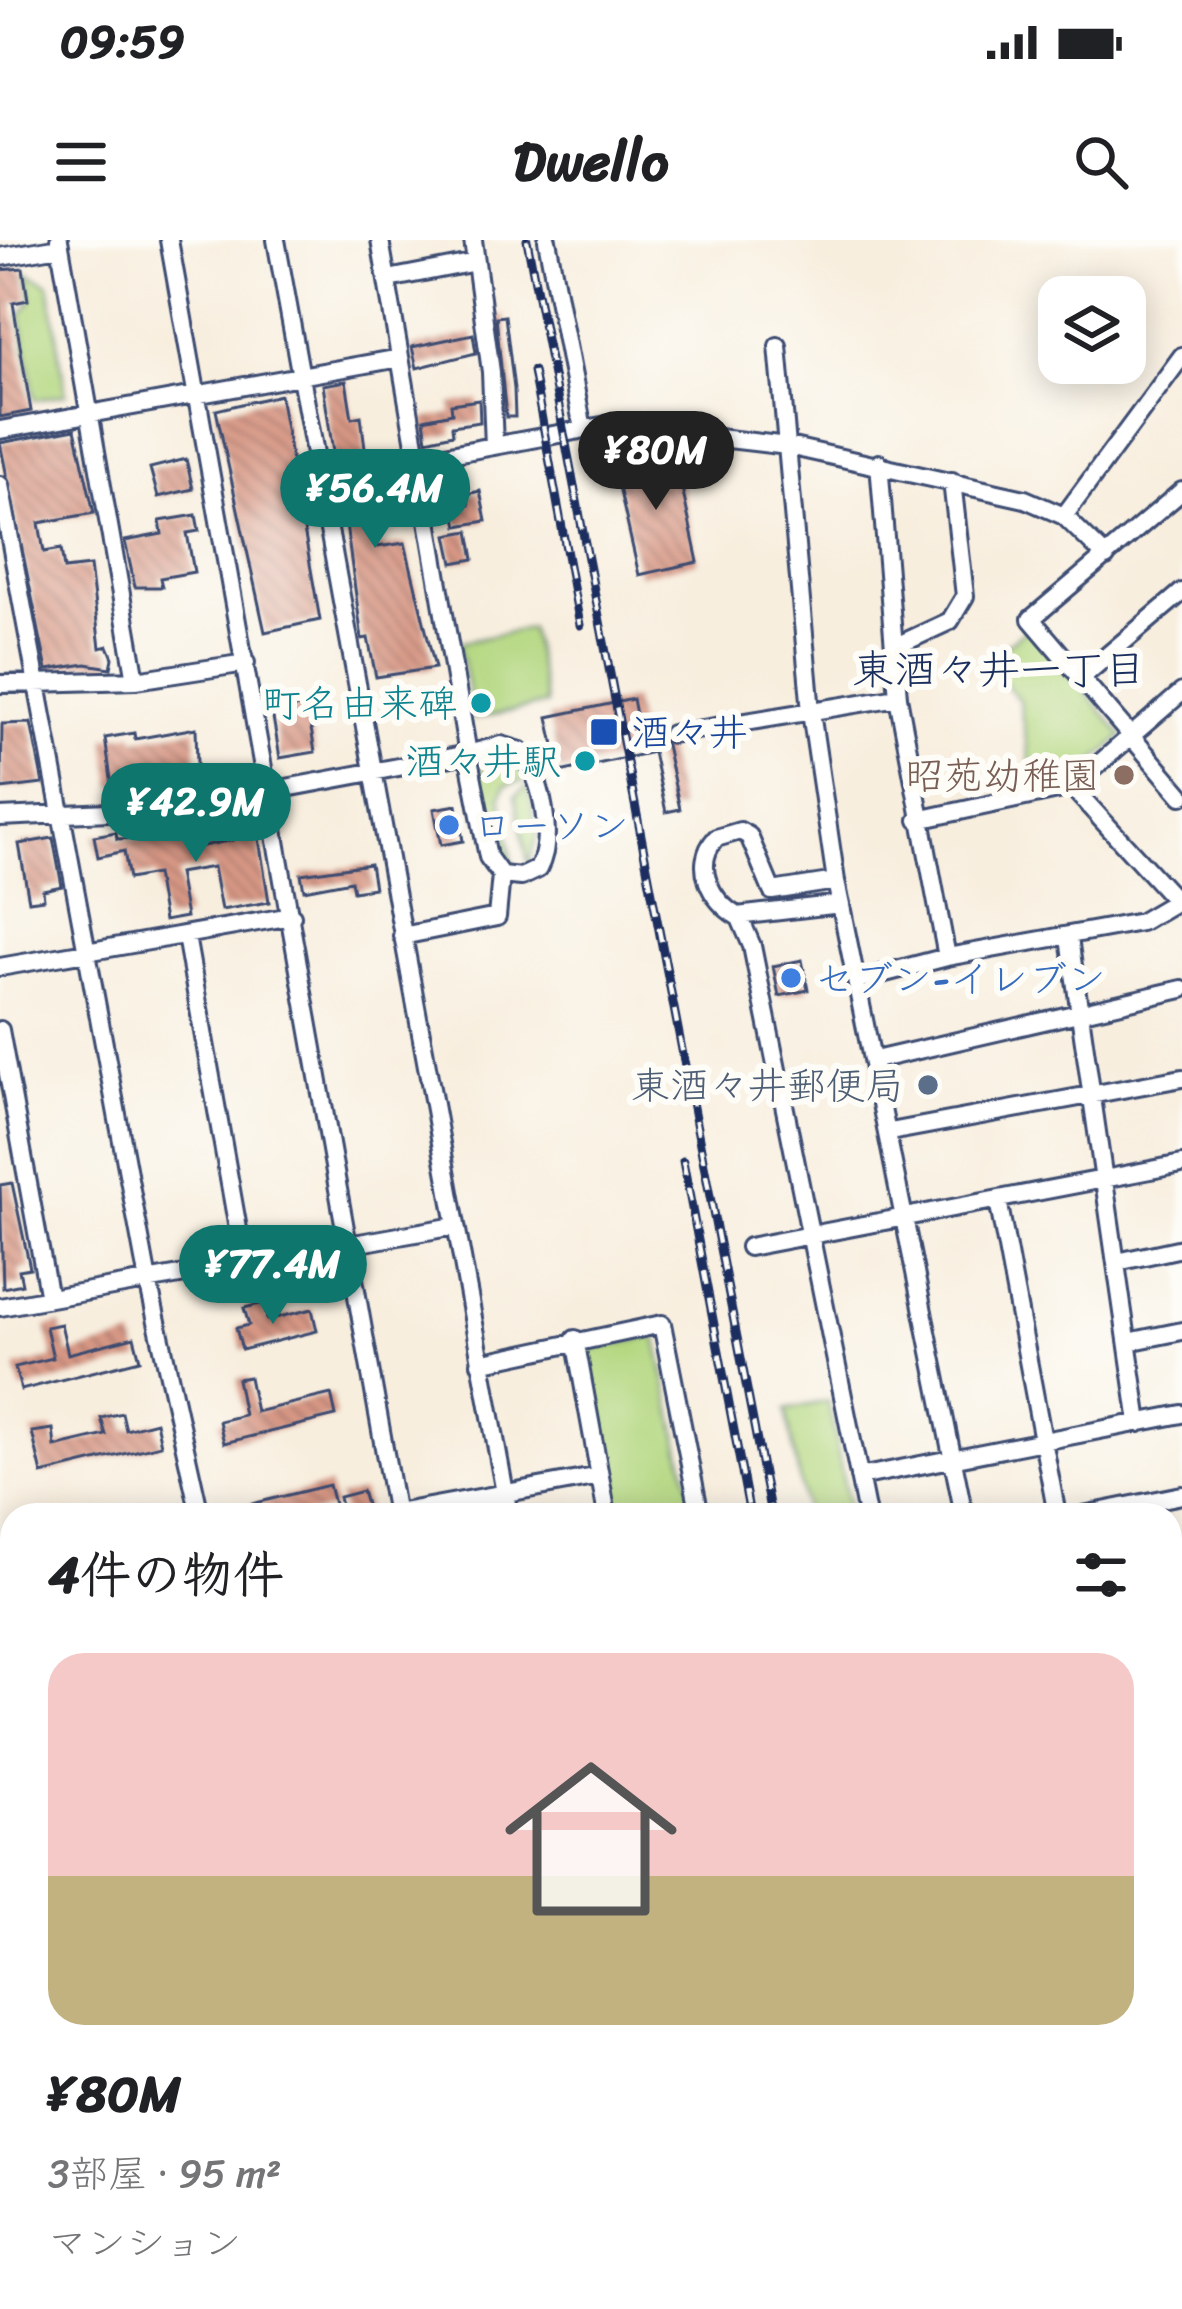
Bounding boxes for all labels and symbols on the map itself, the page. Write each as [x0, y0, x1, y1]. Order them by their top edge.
pin: ¥80M [585, 411, 727, 513]
pin: ¥56.4M [277, 449, 473, 551]
district label: 東酒々井一丁目 [852, 633, 1146, 707]
place label: 町名由来碑 [262, 669, 457, 738]
marker: 町名由来碑 [468, 690, 494, 716]
place label: 酒々井 [631, 698, 748, 767]
marker: 酒々井 [588, 716, 620, 748]
place label: 酒々井駅 [405, 727, 561, 796]
place label: 昭苑幼稚園 [905, 741, 1100, 810]
marker: 酒々井駅 [572, 748, 598, 774]
marker: 昭苑幼稚園 [1111, 762, 1137, 788]
pin: ¥42.9M [98, 763, 294, 865]
place label: ローソン [473, 791, 629, 860]
marker: ローソン [436, 812, 462, 838]
place label: セブン-イレブン [815, 944, 1106, 1013]
marker: セブン-イレブン [778, 965, 804, 991]
place label: 東酒々井郵便局 [631, 1051, 904, 1120]
marker: 東酒々井郵便局 [915, 1072, 941, 1098]
pin: ¥77.4M [175, 1225, 371, 1327]

